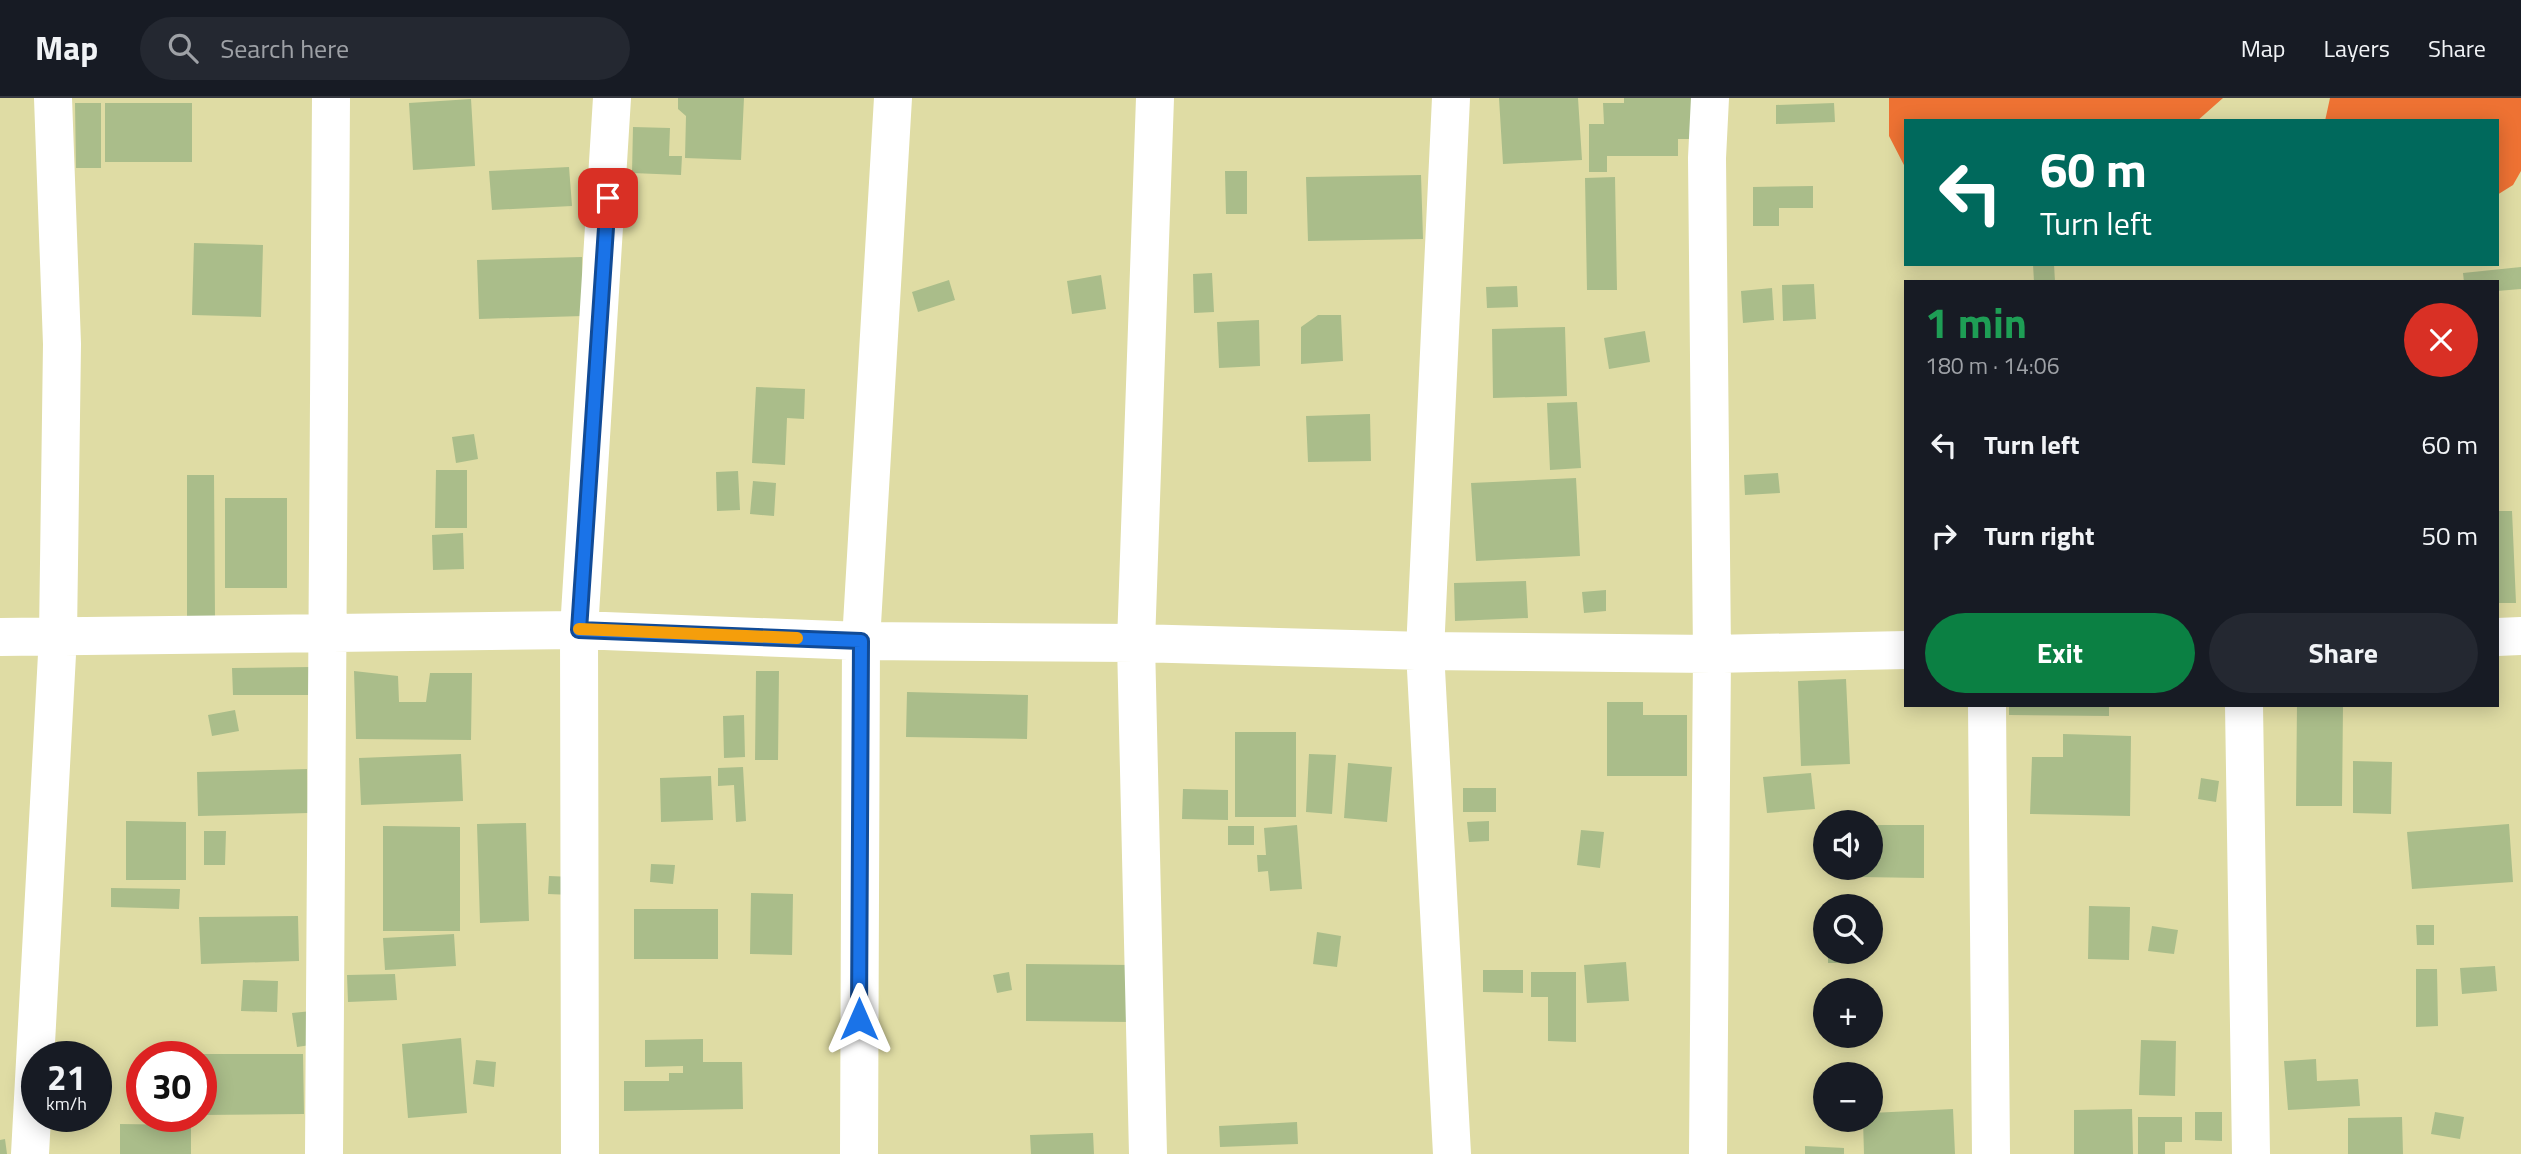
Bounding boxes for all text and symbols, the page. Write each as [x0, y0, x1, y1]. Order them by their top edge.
search box [140, 17, 630, 80]
text: Map [35, 23, 98, 73]
icon: search [164, 29, 202, 67]
text: Search here [220, 29, 349, 68]
text: Map [2241, 30, 2286, 66]
text: Layers [2324, 30, 2390, 66]
text: Share [2428, 30, 2486, 66]
text: 60 m [2040, 131, 2147, 206]
icon: left [1925, 147, 2016, 238]
pin [578, 168, 638, 228]
icon: arrive [589, 179, 627, 217]
text: Turn left [2040, 199, 2152, 247]
text: 1 min [1925, 290, 2027, 354]
button: close [2404, 303, 2478, 377]
text: 180 m · 14:06 [1925, 348, 2060, 383]
text: Turn left [1984, 425, 2079, 464]
text: 60 m [2421, 425, 2478, 464]
icon: left [1925, 426, 1963, 464]
text: Turn right [1984, 516, 2095, 555]
text: 50 m [2421, 516, 2478, 555]
icon: right [1925, 517, 1963, 555]
button: Exit [1925, 613, 2195, 693]
button: Share [2209, 613, 2478, 693]
map controls [1813, 810, 1883, 1132]
button: sound [1813, 810, 1883, 880]
button: search [1813, 894, 1883, 964]
button: + [1813, 978, 1883, 1048]
position arrow [822, 982, 896, 1056]
speed limit sign: 30 [126, 1041, 217, 1132]
text: 21 [47, 1050, 86, 1104]
button: − [1813, 1062, 1883, 1132]
text: km/h [46, 1090, 87, 1117]

